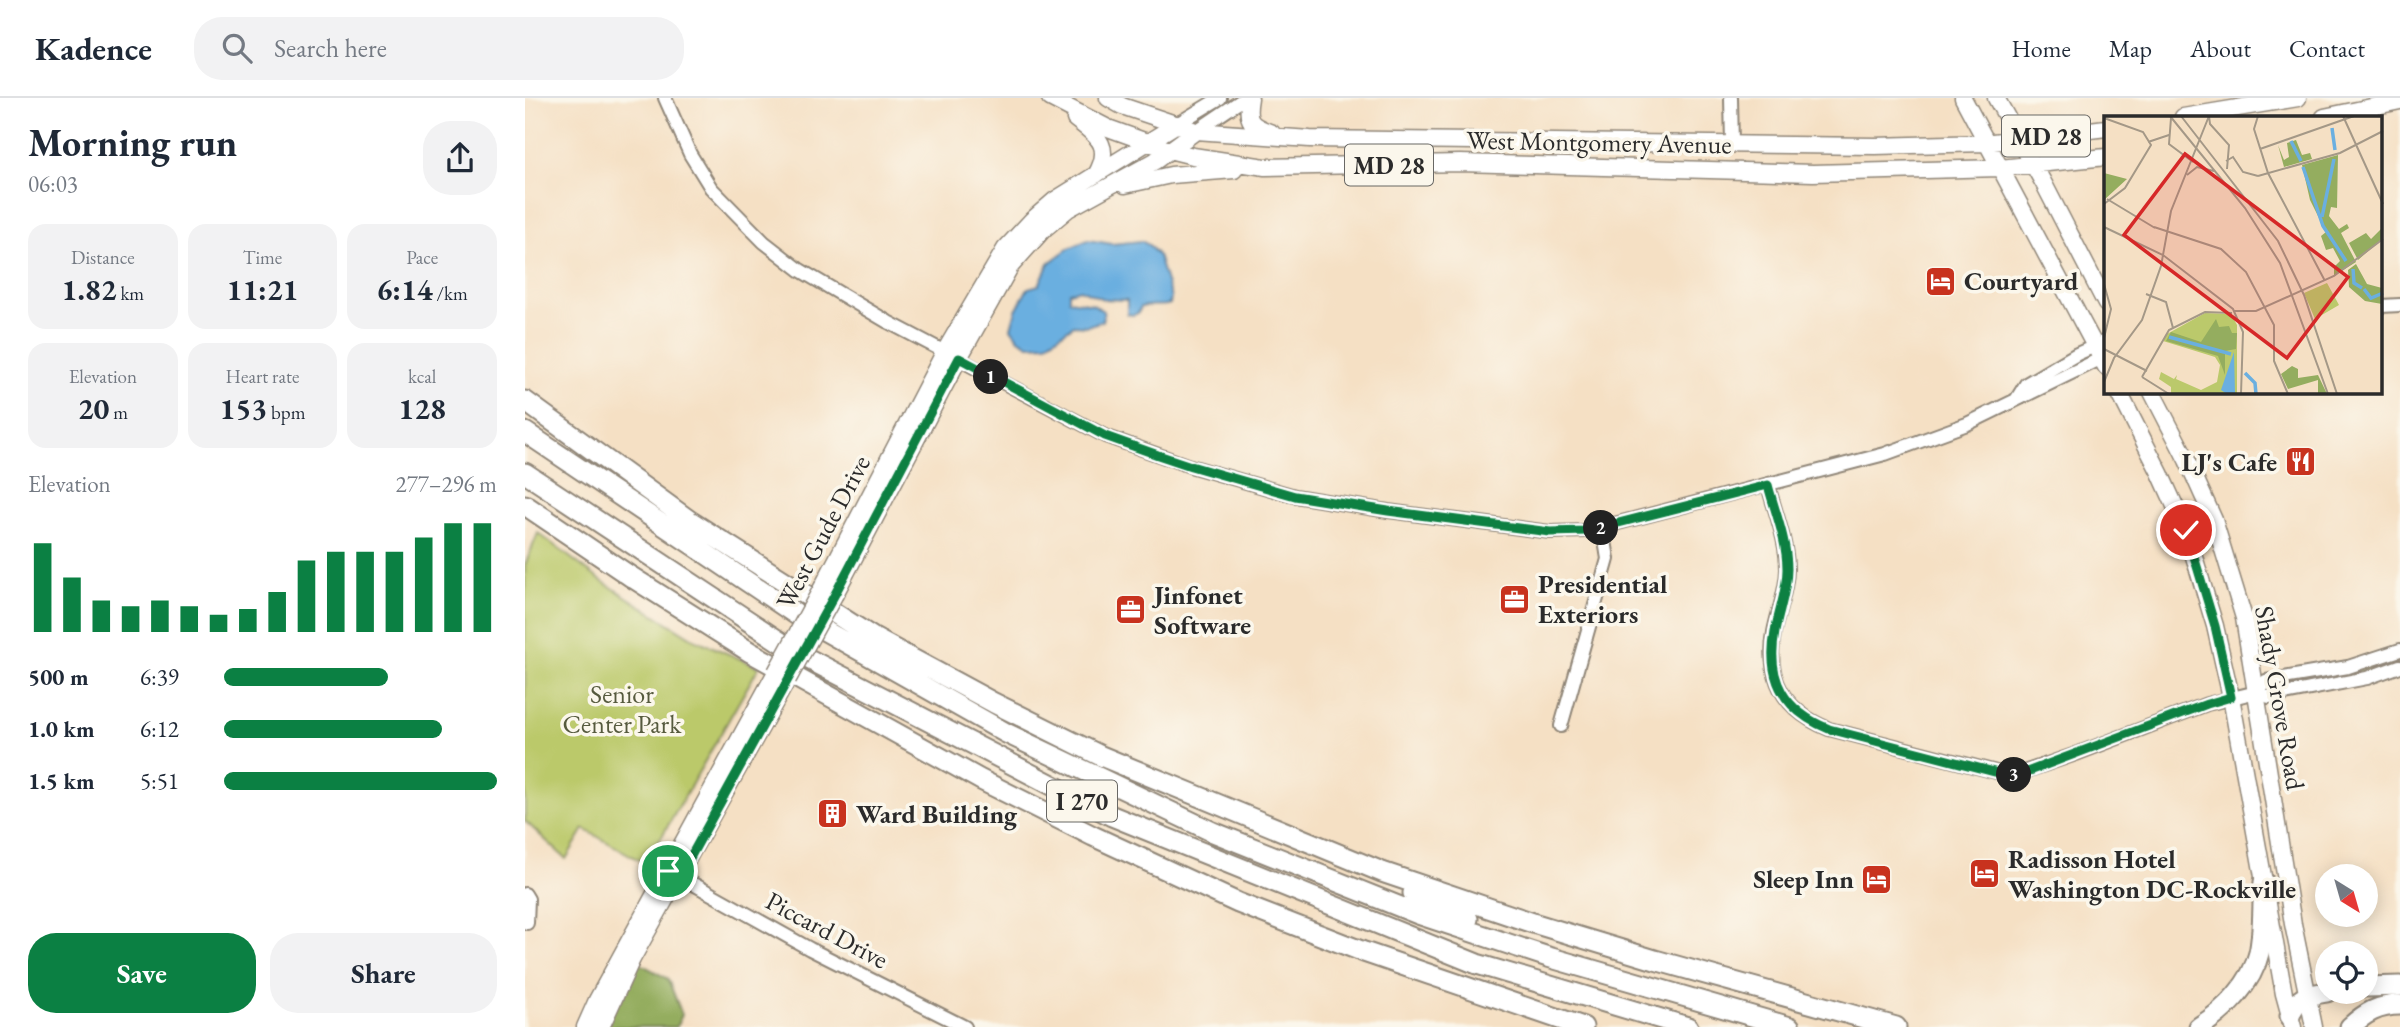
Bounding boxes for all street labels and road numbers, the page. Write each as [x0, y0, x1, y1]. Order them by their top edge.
road number: MD 28 [2002, 116, 2090, 156]
street label: West Montgomery Avenue [1466, 123, 1732, 161]
road number: MD 28 [1345, 144, 1433, 186]
street label: West Gude Drive [768, 449, 878, 615]
street label: Shady Grove Road [2247, 603, 2313, 793]
road number: I 270 [1047, 780, 1117, 822]
street label: Piccard Drive [760, 884, 894, 976]

